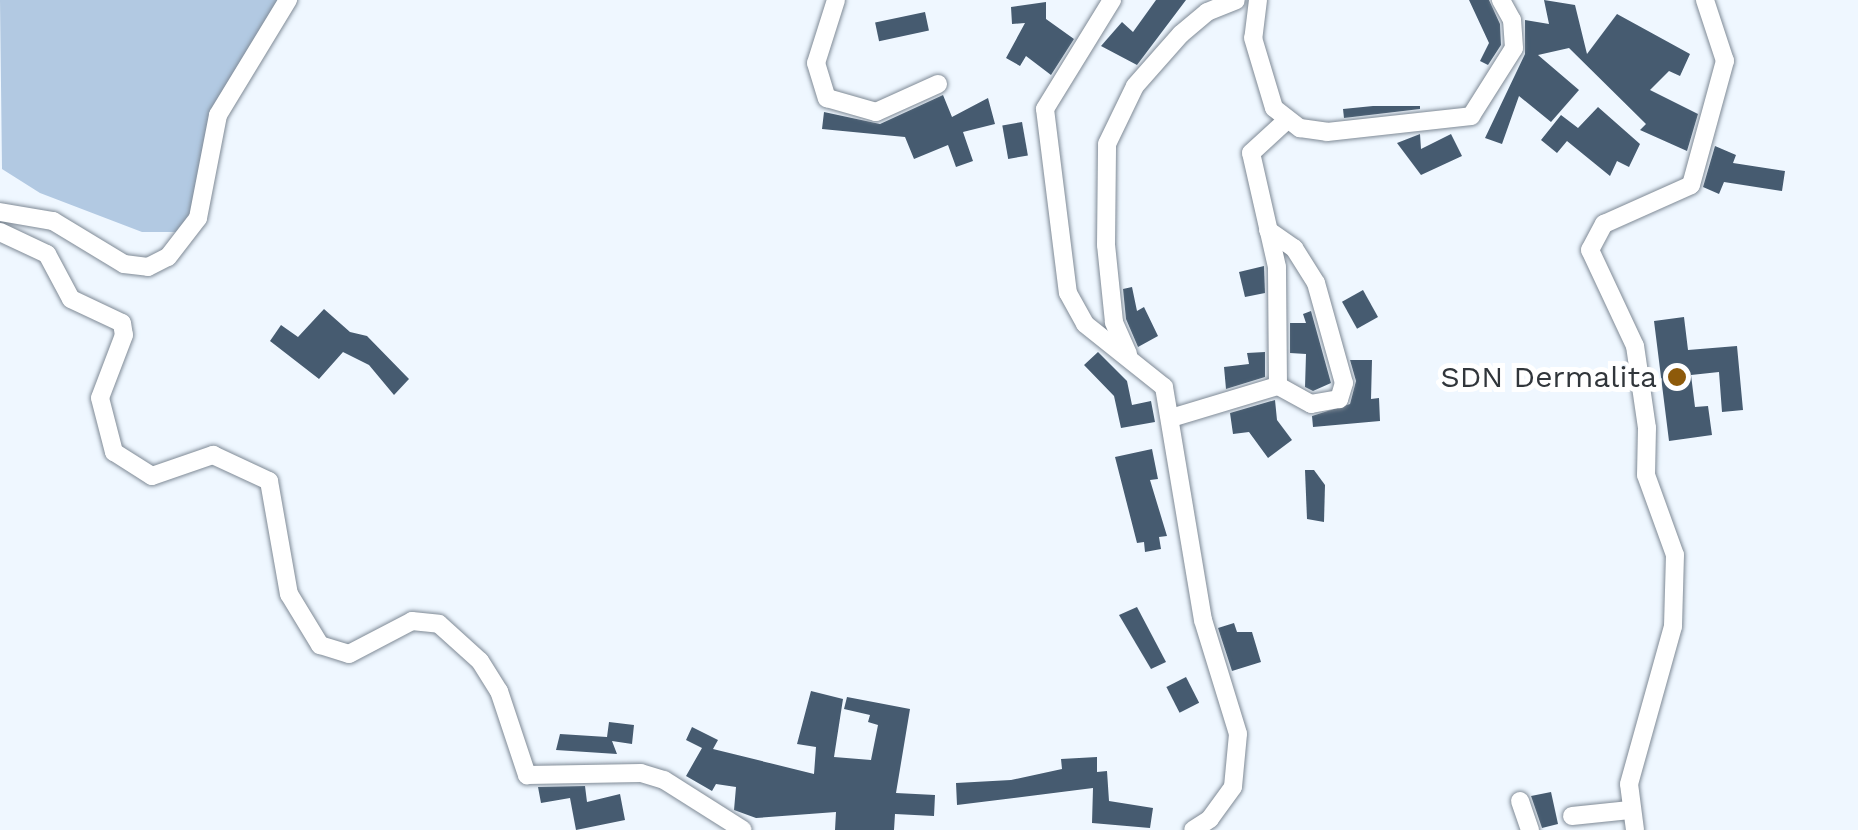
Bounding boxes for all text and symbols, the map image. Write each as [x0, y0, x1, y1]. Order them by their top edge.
place label: SDN Dermalita [1440, 359, 1657, 395]
marker: SDN Dermalita [1666, 366, 1688, 388]

